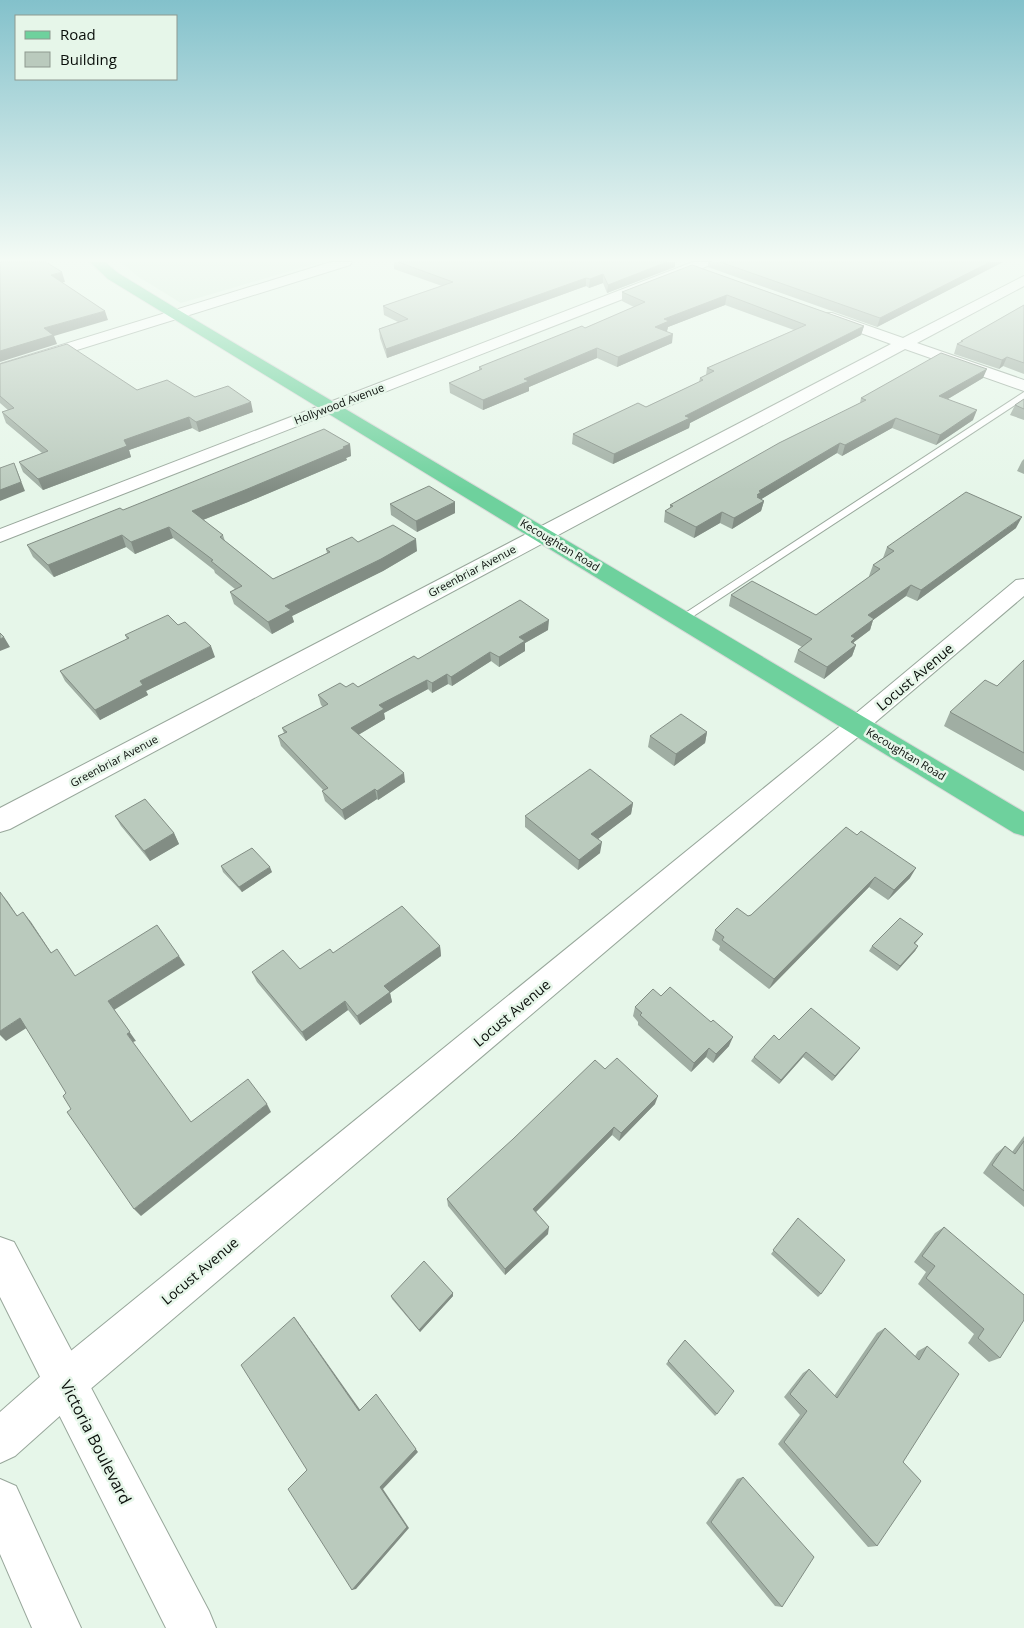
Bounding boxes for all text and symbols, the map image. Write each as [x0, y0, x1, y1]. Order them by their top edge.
legend [15, 15, 178, 80]
text: Road [60, 24, 96, 44]
text: Building [60, 49, 117, 69]
street label: Hollywood Avenue [292, 379, 386, 428]
street label: Kecoughtan Road [518, 515, 603, 574]
street label: Greenbriar Avenue [425, 541, 518, 600]
street label: Locust Avenue [872, 639, 957, 714]
street label: Kecoughtan Road [864, 724, 949, 783]
street label: Greenbriar Avenue [67, 731, 160, 790]
street label: Locust Avenue [469, 975, 554, 1050]
street label: Locust Avenue [157, 1233, 242, 1308]
street label: Victoria Boulevard [55, 1376, 137, 1508]

